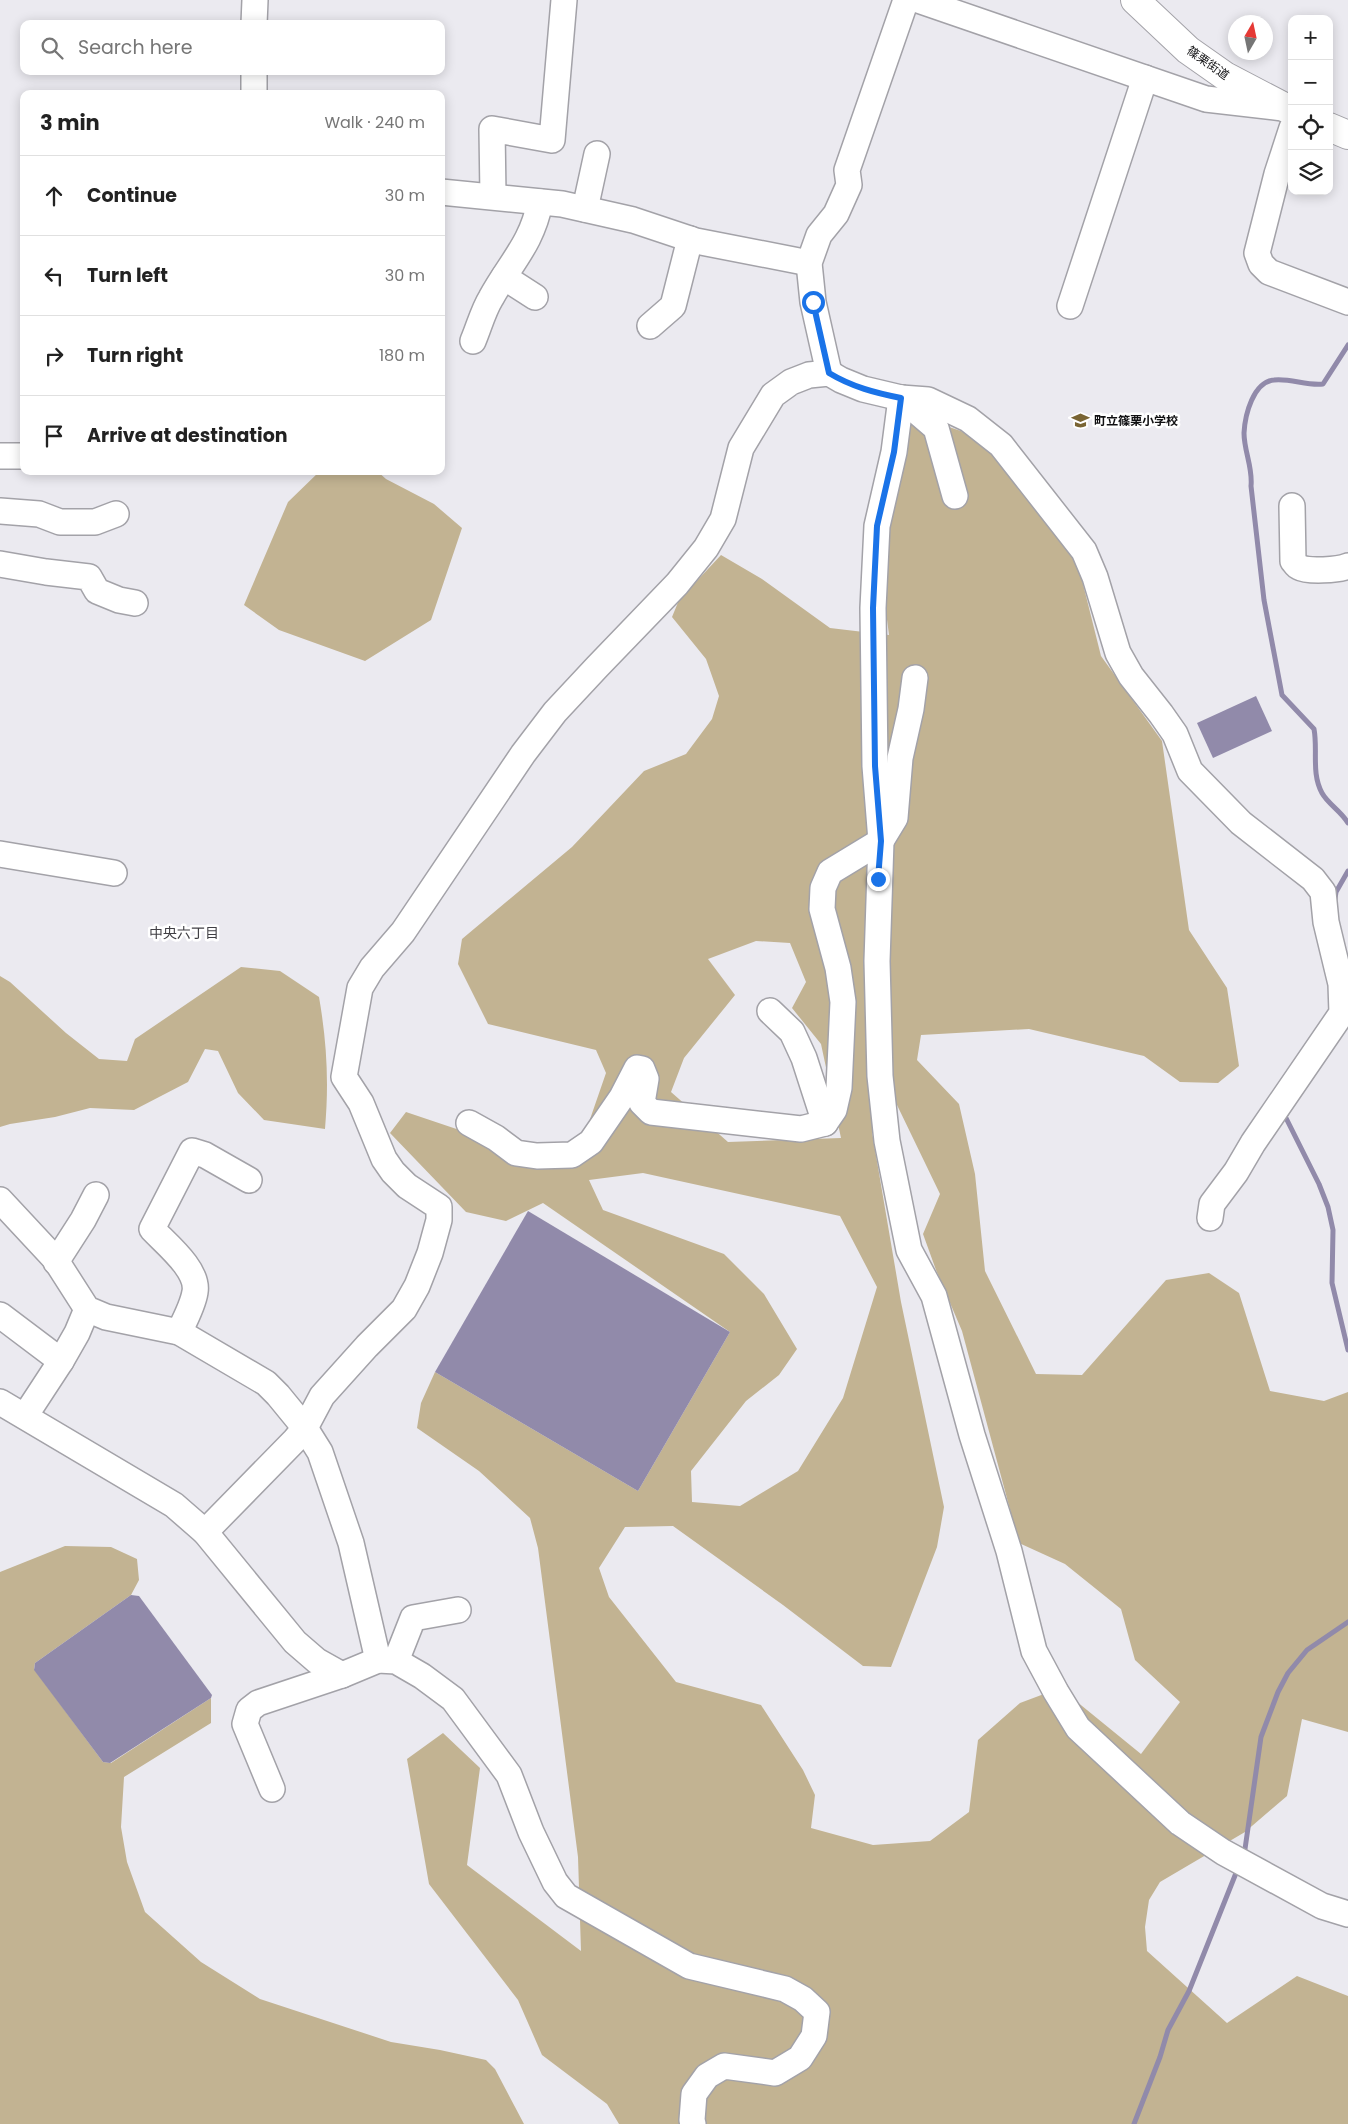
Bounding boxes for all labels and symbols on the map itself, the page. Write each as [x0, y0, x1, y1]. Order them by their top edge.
north arrow [1228, 15, 1273, 60]
street label: 篠栗街道 [1184, 42, 1233, 83]
route start [802, 291, 825, 314]
school or university icon: 町立篠栗小学校 [1070, 411, 1090, 431]
place label: 町立篠栗小学校 [1094, 412, 1178, 429]
route end [867, 868, 890, 891]
district label: 中央六丁目 [149, 923, 219, 943]

